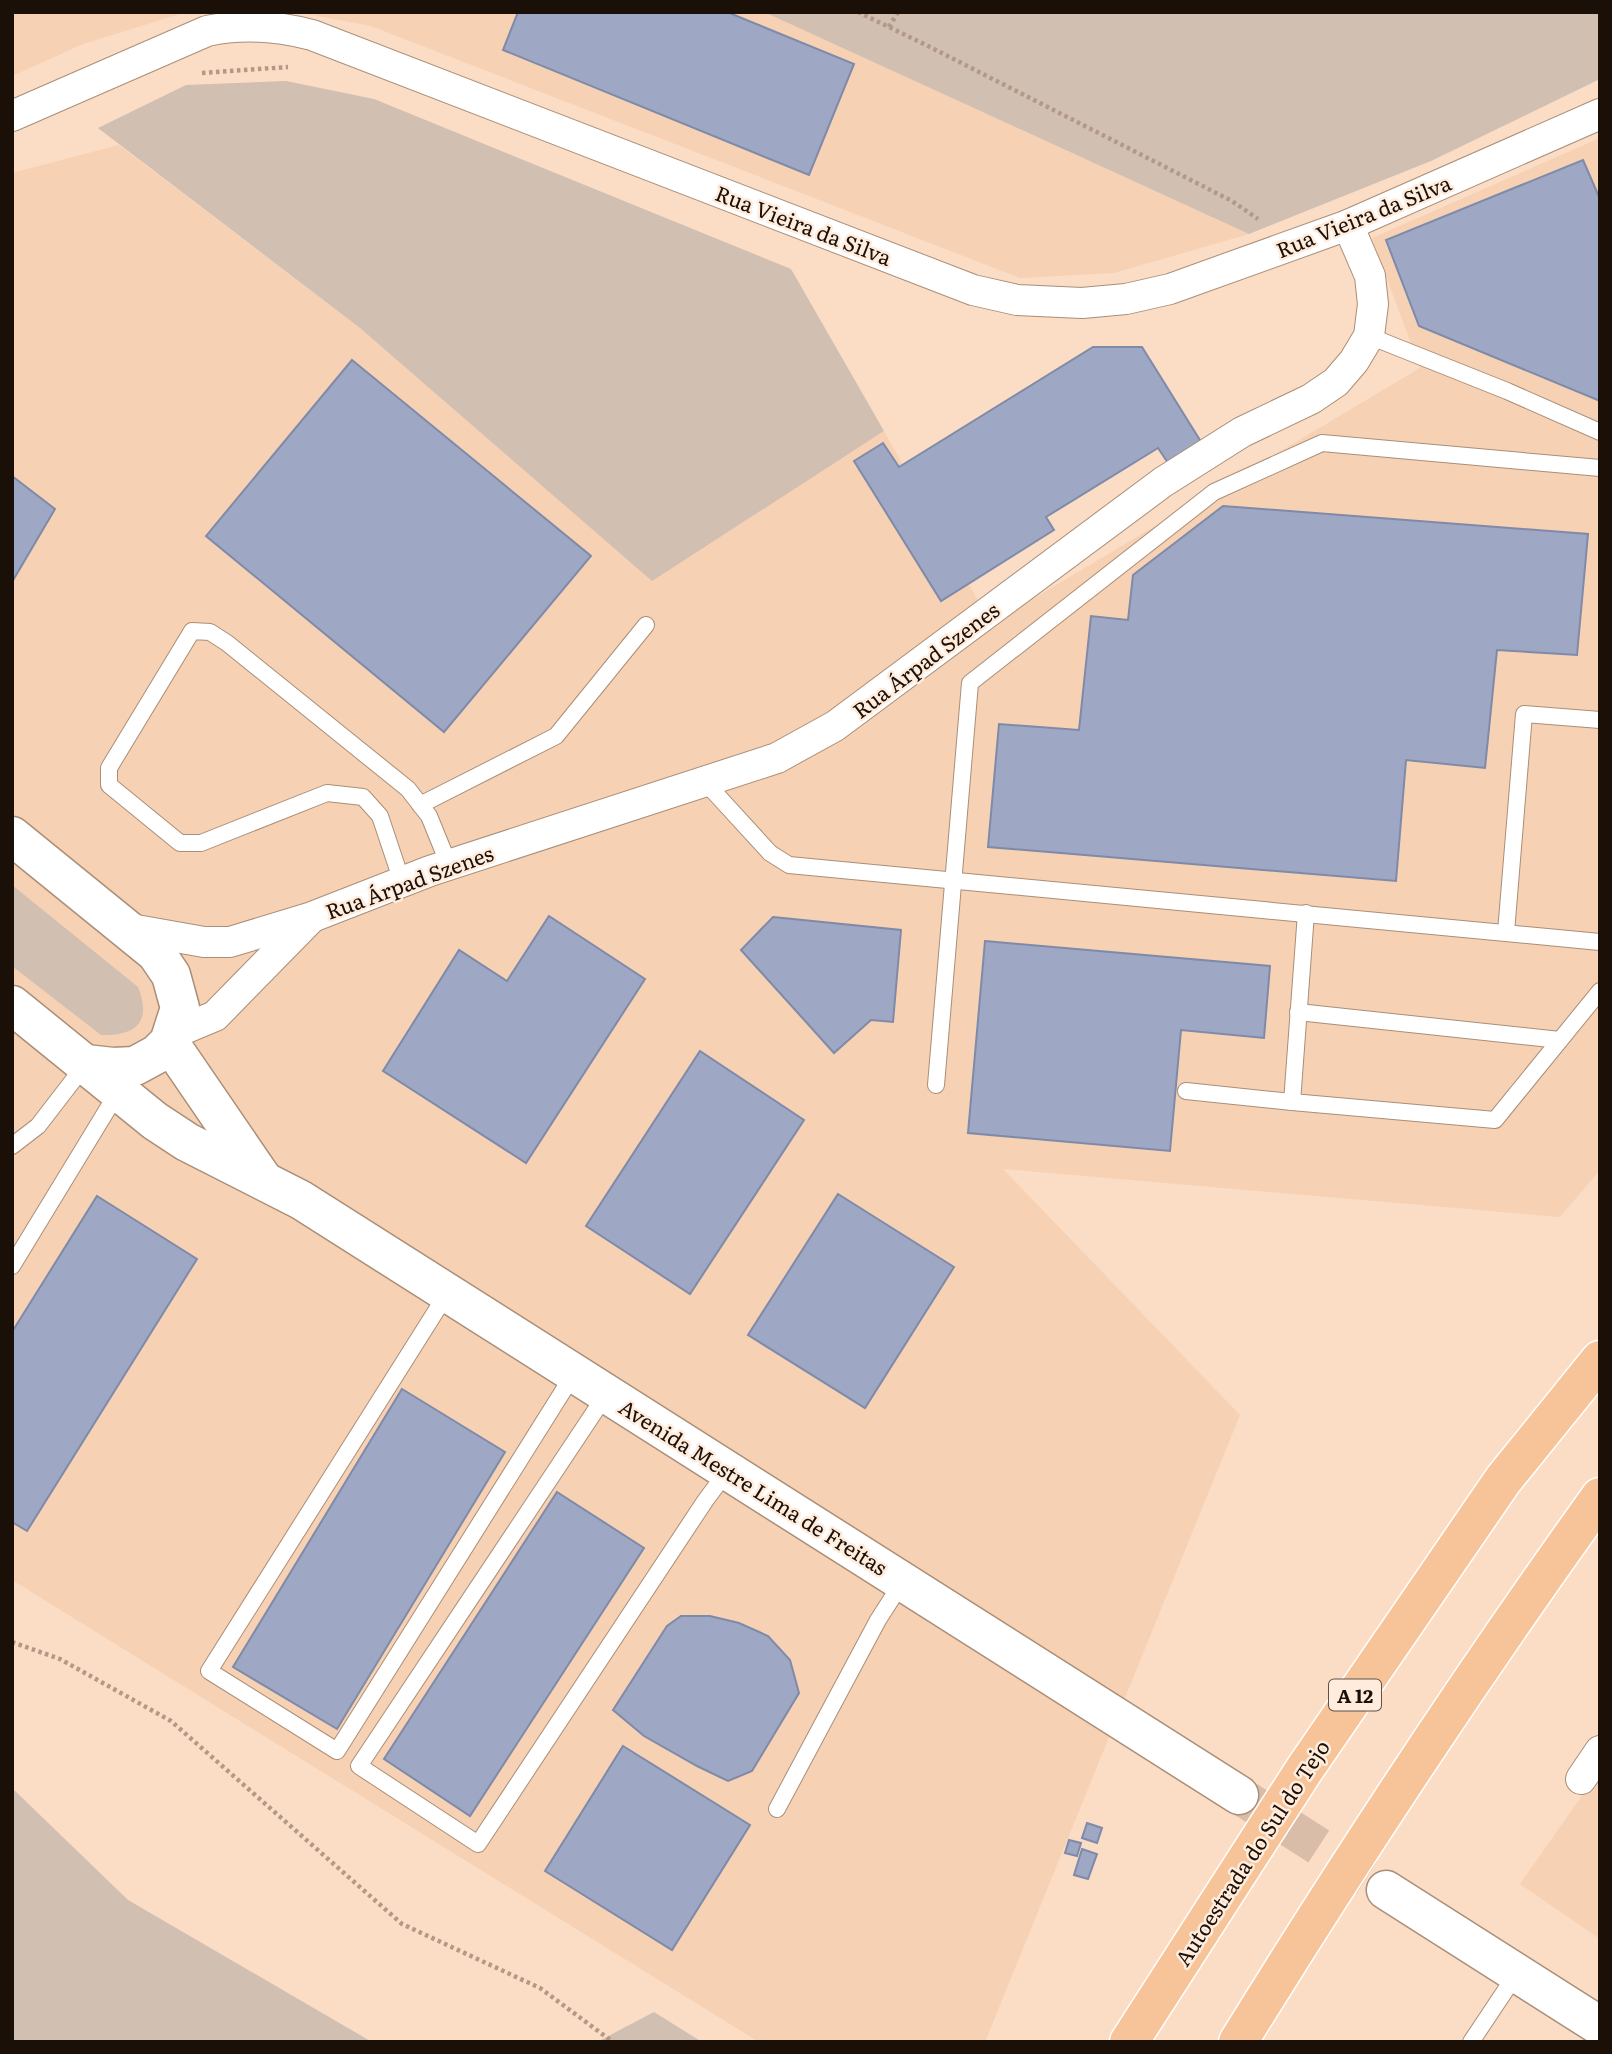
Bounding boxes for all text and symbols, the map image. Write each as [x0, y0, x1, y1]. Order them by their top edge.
street label: Rua Vieira da Silva [1271, 165, 1456, 264]
street label: Rua Vieira da Silva [711, 176, 897, 272]
street label: Rua Árpad Szenes [845, 593, 1005, 725]
street label: Rua Árpad Szenes [321, 836, 497, 926]
street label: Avenida Mestre Lima de Freitas [614, 1390, 894, 1582]
road number: A 12 [1329, 1680, 1381, 1710]
street label: Autoestrada do Sul do Tejo [1166, 1733, 1336, 1971]

